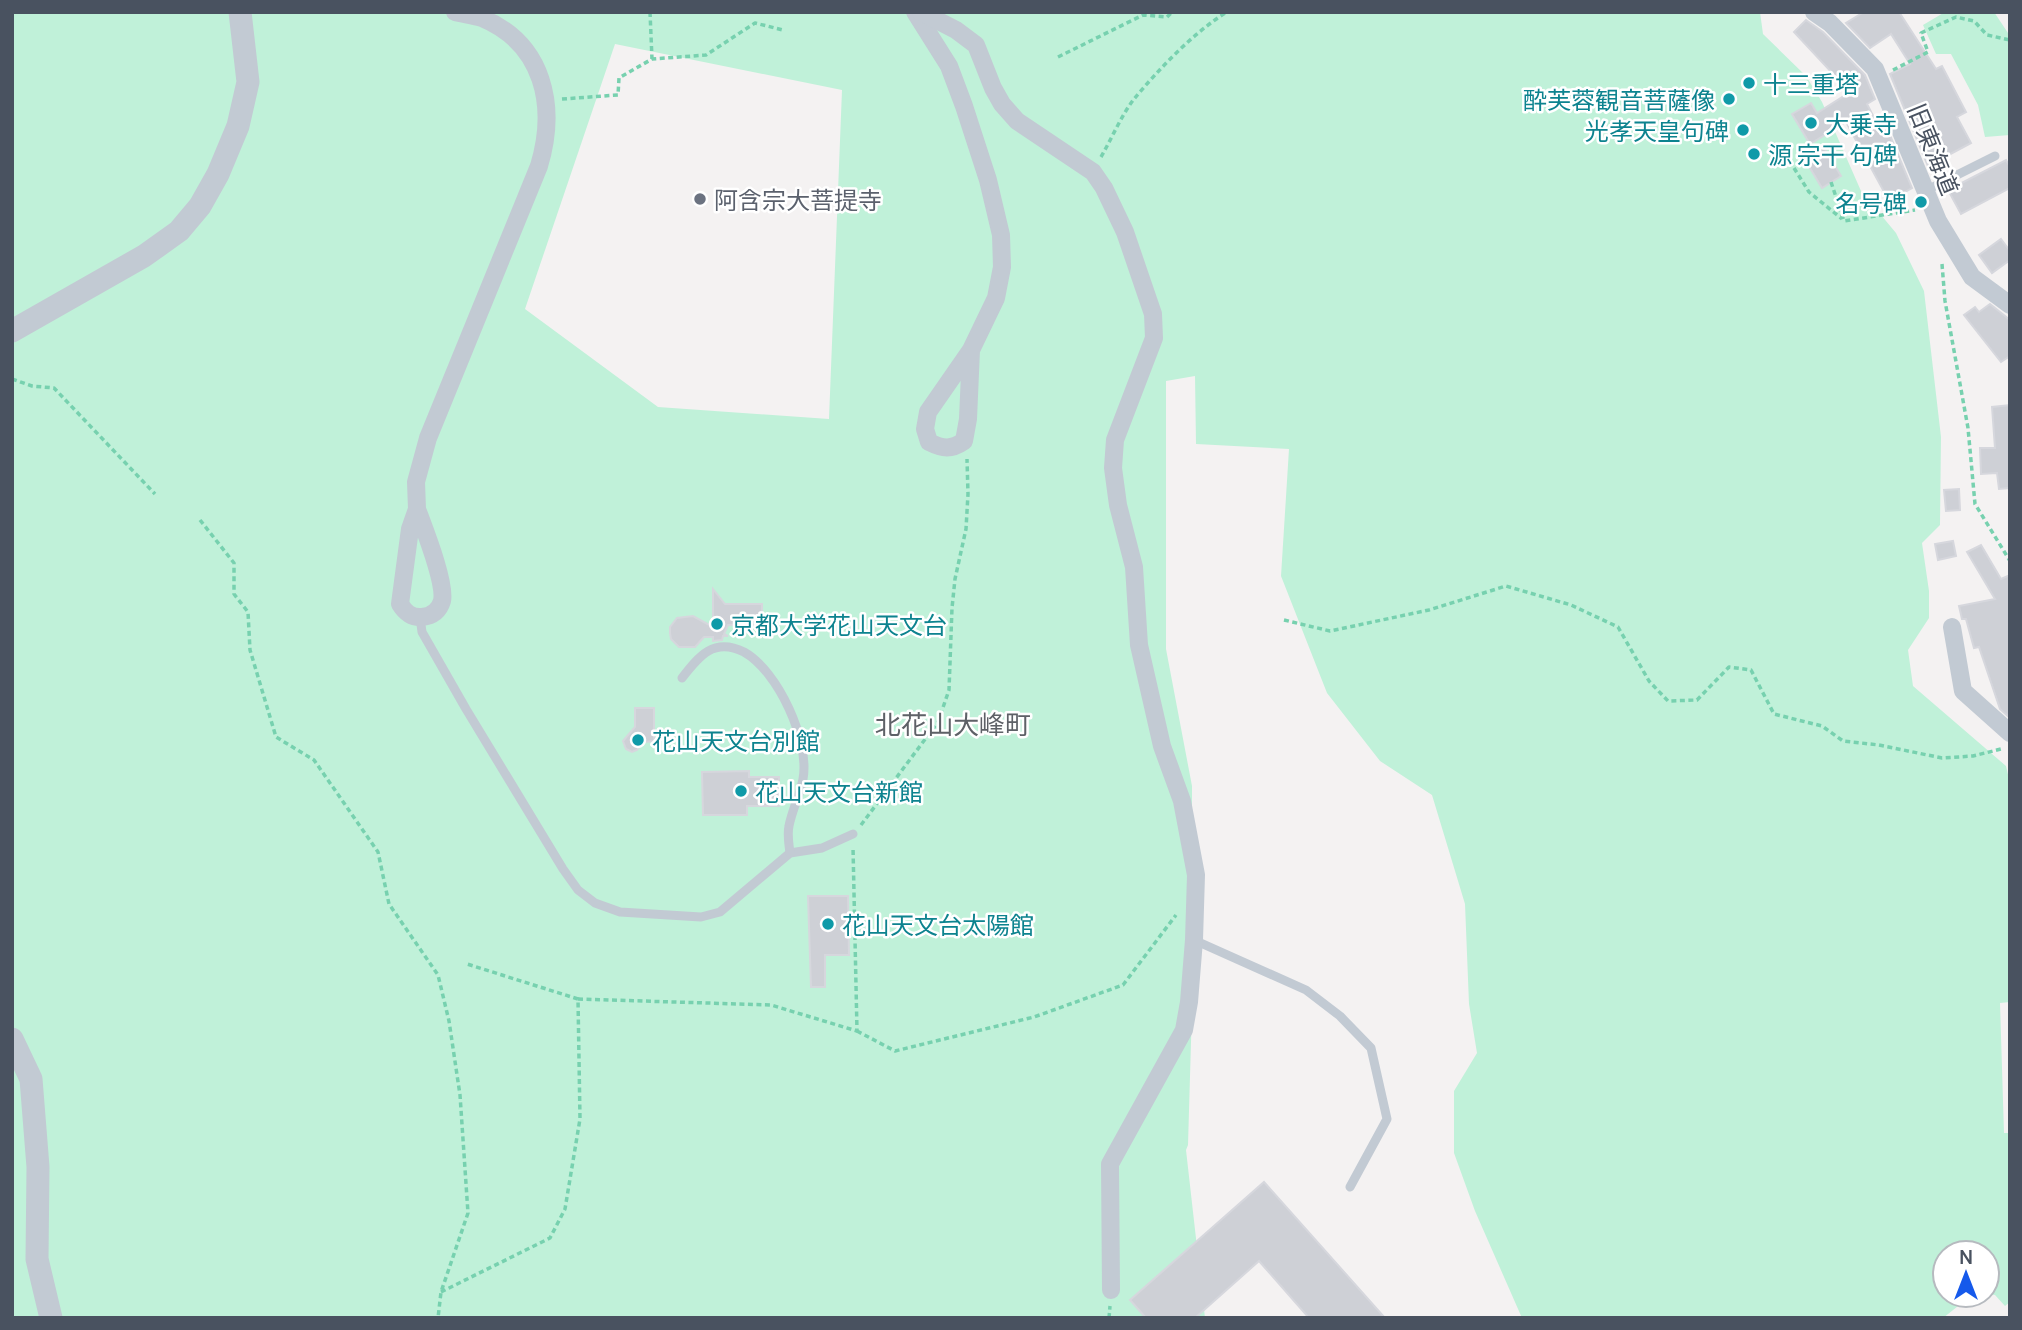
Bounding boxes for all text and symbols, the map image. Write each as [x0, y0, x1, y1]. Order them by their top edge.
place label: 十三重塔 [1763, 67, 1859, 100]
marker: 十三重塔 [1741, 75, 1757, 91]
place label: 酔芙蓉観音菩薩像 [1523, 83, 1715, 116]
marker: 酔芙蓉観音菩薩像 [1721, 91, 1737, 107]
street label: 旧東海道 [1901, 98, 1967, 200]
place label: 大乗寺 [1825, 107, 1897, 140]
place label: 光孝天皇句碑 [1585, 114, 1729, 147]
marker: 大乗寺 [1803, 115, 1819, 131]
marker: 光孝天皇句碑 [1735, 122, 1751, 138]
place label: 源 宗干 句碑 [1768, 138, 1898, 171]
marker: 源 宗干 句碑 [1746, 146, 1762, 162]
place label: 阿含宗大菩提寺 [714, 183, 882, 216]
place label: 名号碑 [1835, 186, 1907, 219]
marker: 阿含宗大菩提寺 [692, 191, 708, 207]
marker: 名号碑 [1913, 194, 1929, 210]
place label: 京都大学花山天文台 [731, 608, 947, 641]
marker: 京都大学花山天文台 [709, 616, 725, 632]
district label: 北花山大峰町 [875, 706, 1031, 742]
place label: 花山天文台別館 [652, 724, 820, 757]
marker: 花山天文台別館 [630, 732, 646, 748]
place label: 花山天文台新館 [755, 775, 923, 808]
marker: 花山天文台新館 [733, 783, 749, 799]
place label: 花山天文台太陽館 [842, 908, 1034, 941]
marker: 花山天文台太陽館 [820, 916, 836, 932]
north arrow [1931, 1239, 2001, 1309]
text: N [1959, 1244, 1973, 1270]

